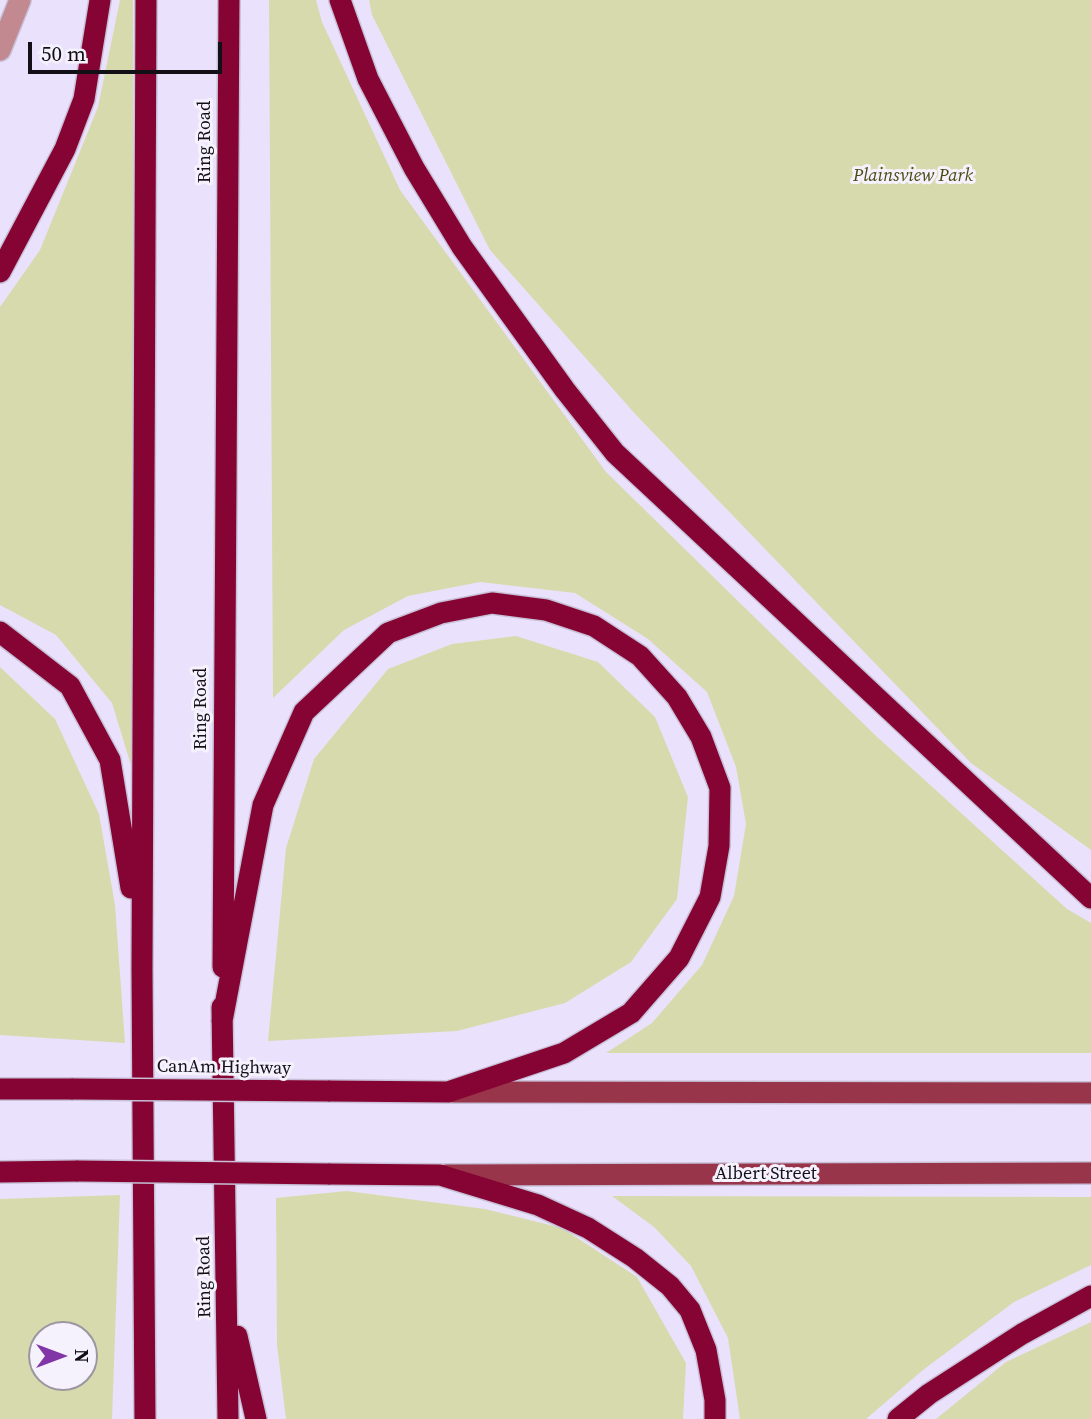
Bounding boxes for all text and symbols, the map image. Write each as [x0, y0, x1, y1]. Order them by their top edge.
scale bar [32, 28, 226, 72]
text: 50 m [41, 39, 86, 68]
street label: Ring Road [194, 101, 216, 183]
park label: Plainsview Park [853, 165, 973, 187]
street label: Ring Road [190, 668, 212, 750]
street label: CanAm Highway [157, 1056, 291, 1080]
street label: Albert Street [715, 1163, 817, 1185]
street label: Ring Road [193, 1236, 217, 1318]
north arrow [28, 1321, 98, 1391]
text: N [69, 1349, 95, 1363]

